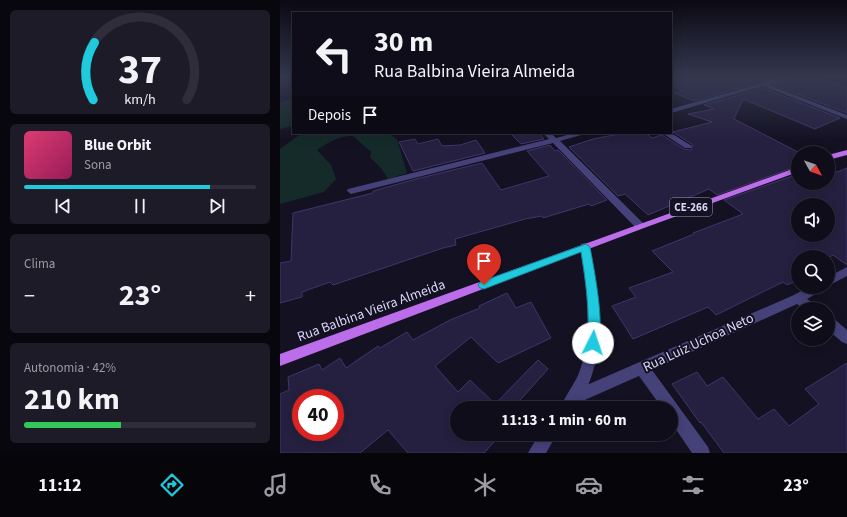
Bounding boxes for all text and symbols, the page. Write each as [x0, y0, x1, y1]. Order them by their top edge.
text: 30 m [374, 22, 433, 62]
icon: left [308, 28, 360, 80]
text: 37 [118, 40, 162, 100]
text: Rua Balbina Vieira Almeida [374, 59, 575, 84]
text: km/h [124, 89, 156, 110]
icon: arrive [359, 104, 381, 126]
text: Depois [308, 105, 351, 126]
text: Blue Orbit [84, 135, 151, 156]
north arrow [791, 146, 835, 190]
map controls [791, 146, 835, 346]
text: Sona [84, 156, 112, 174]
icon: previous [52, 195, 74, 217]
icon: pause [129, 195, 151, 217]
icon: next [206, 195, 228, 217]
road number: CE-266 [670, 198, 712, 216]
button: sound [791, 198, 835, 242]
pin [467, 244, 501, 285]
icon: arrive [473, 250, 495, 272]
button: search [791, 250, 835, 294]
text: Clima [24, 255, 55, 273]
text: 23° [119, 274, 161, 317]
street label: Rua Balbina Vieira Almeida [294, 275, 448, 347]
text: − [24, 280, 35, 312]
text: + [245, 280, 256, 312]
button: layers [791, 302, 835, 346]
street label: Rua Luiz Uchoa Neto [640, 308, 757, 377]
position arrow [572, 322, 614, 364]
text: Autonomia · 42% [24, 359, 116, 377]
text: 210 km [24, 378, 120, 421]
speed limit sign: 40 [292, 389, 344, 441]
text: 11:13 · 1 min · 60 m [501, 410, 627, 431]
icon: directions [158, 471, 186, 499]
icon: music [262, 471, 290, 499]
icon: phone [366, 471, 394, 499]
icon: climate [471, 471, 499, 499]
icon: car [575, 471, 603, 499]
icon: filters [679, 471, 707, 499]
text: 11:12 [38, 473, 82, 498]
text: 23° [783, 473, 809, 498]

